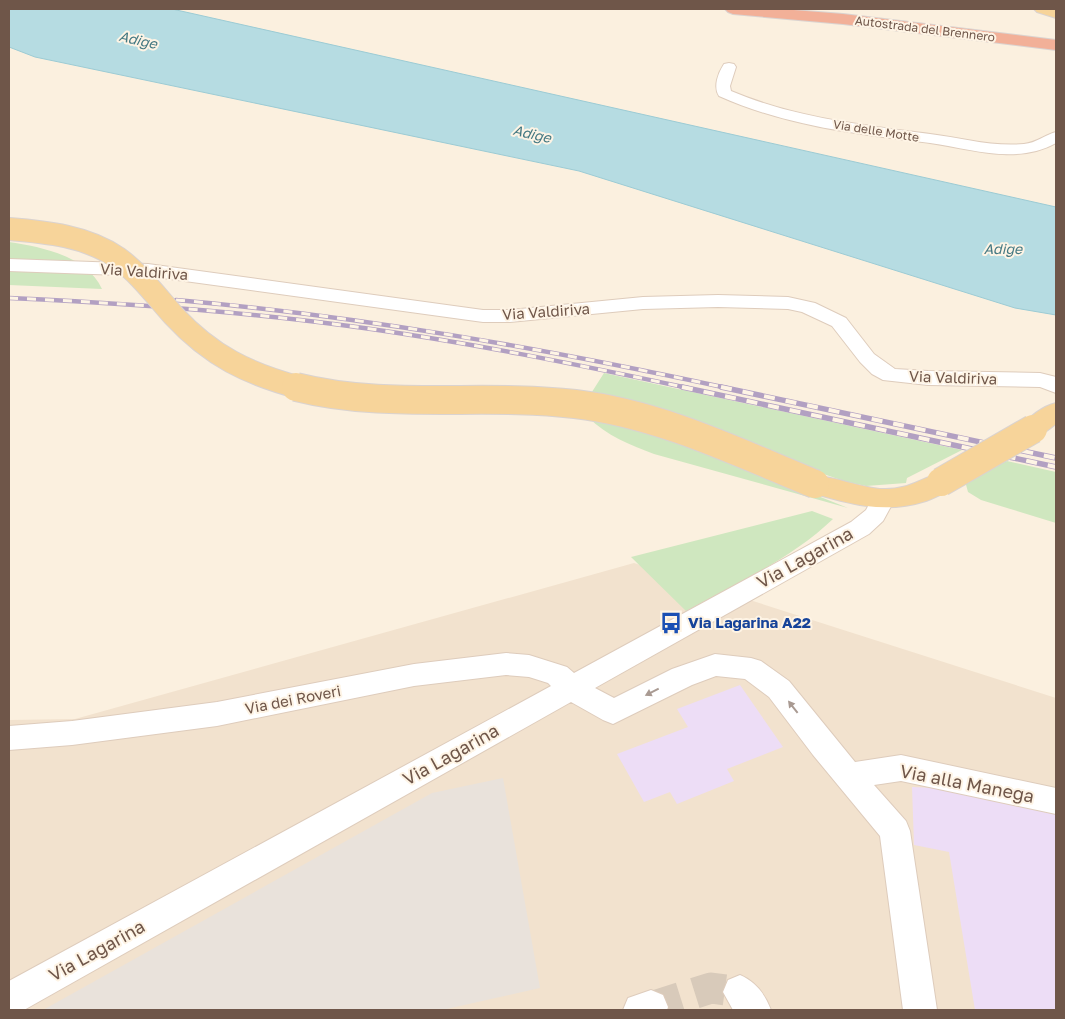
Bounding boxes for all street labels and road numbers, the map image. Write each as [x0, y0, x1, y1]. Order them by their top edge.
street label: Autostrada del Brennero [854, 12, 996, 45]
street label: Via delle Motte [832, 116, 920, 145]
street label: Via Valdiriva [99, 259, 189, 283]
street label: Via Valdiriva [501, 299, 591, 323]
street label: Via Valdiriva [909, 366, 997, 388]
street label: Via Lagarina [753, 522, 856, 593]
street label: Via dei Roveri [243, 681, 342, 717]
street label: Via Lagarina [399, 719, 502, 790]
street label: Via alla Manega [898, 759, 1036, 807]
street label: Via Lagarina [45, 915, 148, 986]

